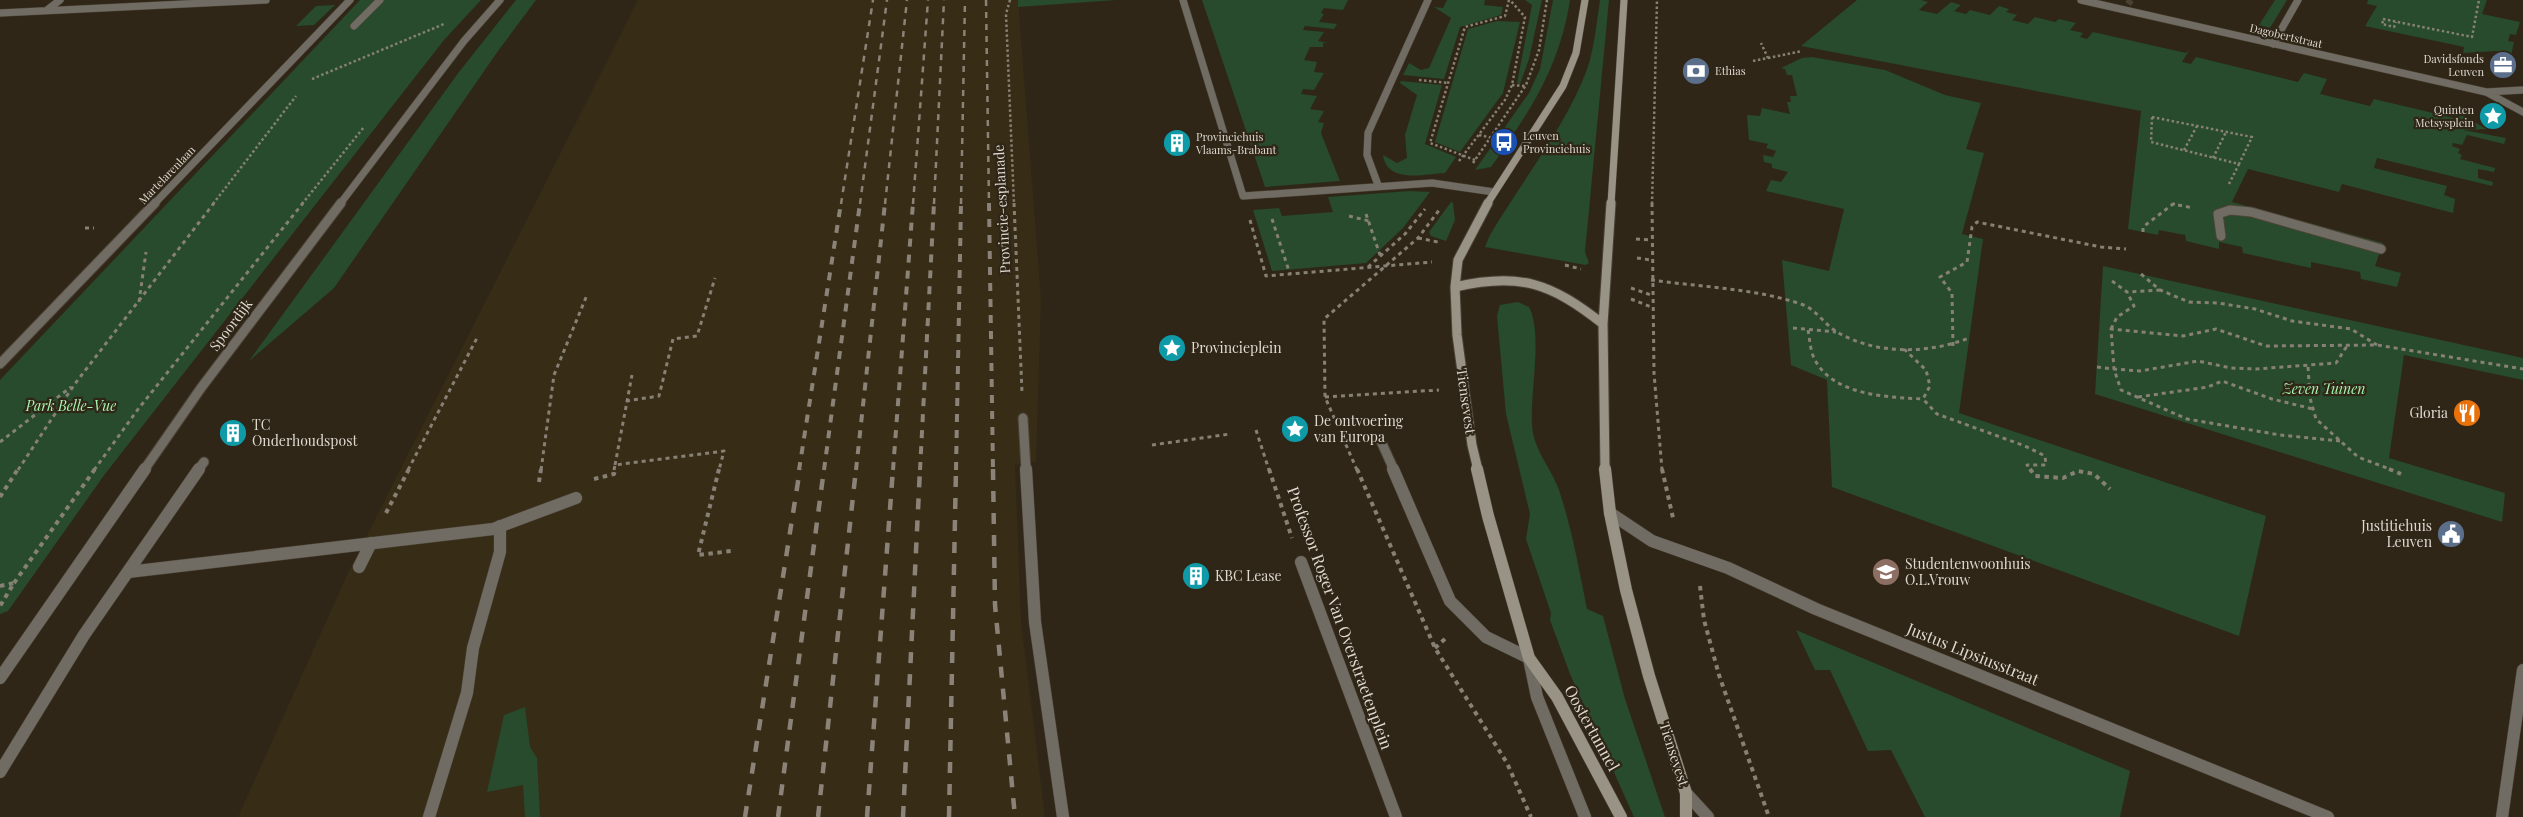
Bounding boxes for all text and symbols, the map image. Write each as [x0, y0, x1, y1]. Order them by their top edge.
street label: Dagobertstraat [2248, 20, 2324, 51]
office icon: Davidsfonds Leuven [2488, 50, 2518, 80]
place label: Davidsfonds Leuven [2423, 51, 2484, 79]
bank icon: Ethias [1681, 56, 1711, 86]
place label: Ethias [1715, 63, 1746, 78]
place icon: Quinten Metsysplein [2478, 101, 2508, 131]
place label: Quinten Metsysplein [2415, 102, 2474, 130]
bus stop icon: Leuven Provinciehuis [1489, 127, 1519, 157]
building icon: Provinciehuis Vlaams-Brabant [1162, 128, 1192, 158]
place label: Leuven Provinciehuis [1523, 128, 1590, 156]
place label: Provinciehuis Vlaams-Brabant [1195, 129, 1277, 157]
street label: Martelarenlaan [135, 142, 199, 207]
street label: Provincie-esplanade [989, 144, 1014, 274]
street label: Spoordijk [205, 295, 257, 355]
place icon: Provincieplein [1157, 333, 1187, 363]
place label: Provincieplein [1191, 338, 1282, 357]
street label: Tiensevest [1452, 367, 1481, 436]
park label: Zeven Tuinen [2282, 379, 2365, 398]
park label: Park Belle-Vue [25, 396, 116, 415]
restaurant icon: Gloria [2452, 398, 2482, 428]
place label: Gloria [2409, 403, 2448, 422]
place label: De ontvoering van Europa [1313, 411, 1404, 446]
place icon: De ontvoering van Europa [1280, 414, 1310, 444]
place label: TC Onderhoudspost [252, 415, 358, 450]
building icon: TC Onderhoudspost [218, 418, 248, 448]
street label: Professor Roger Van Overstraetenplein [1283, 483, 1398, 753]
place label: Justitiehuis Leuven [2360, 516, 2433, 551]
public building icon: Justitiehuis Leuven [2436, 519, 2466, 549]
place label: Studentenwoonhuis O.L.Vrouw [1905, 554, 2031, 589]
school or university icon: Studentenwoonhuis O.L.Vrouw [1871, 557, 1901, 587]
building icon: KBC Lease [1181, 561, 1211, 591]
place label: KBC Lease [1215, 566, 1282, 585]
street label: Justus Lipsiusstraat [1903, 617, 2043, 690]
street label: Oostertunnel [1560, 681, 1625, 775]
street label: Tiensevest [1655, 719, 1694, 789]

